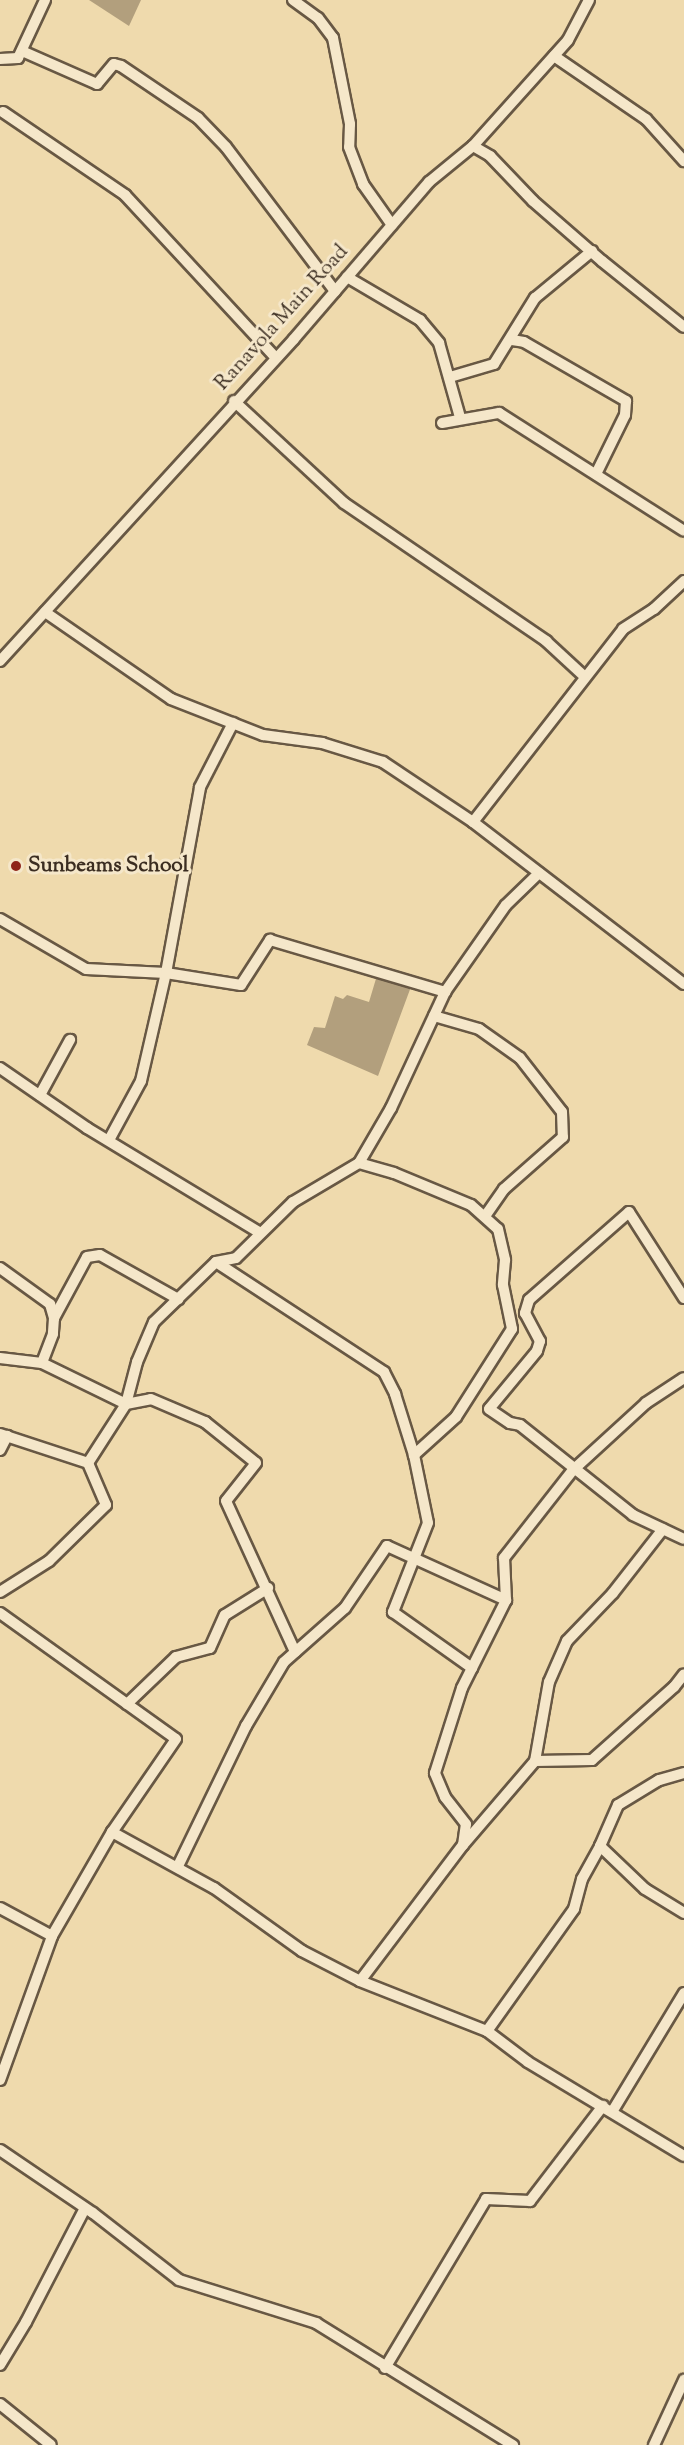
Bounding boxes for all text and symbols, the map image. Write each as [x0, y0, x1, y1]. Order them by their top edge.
street label: Ranavola Main Road [210, 240, 354, 396]
place label: Sunbeams School [28, 853, 189, 879]
marker: Sunbeams School [9, 859, 23, 873]

